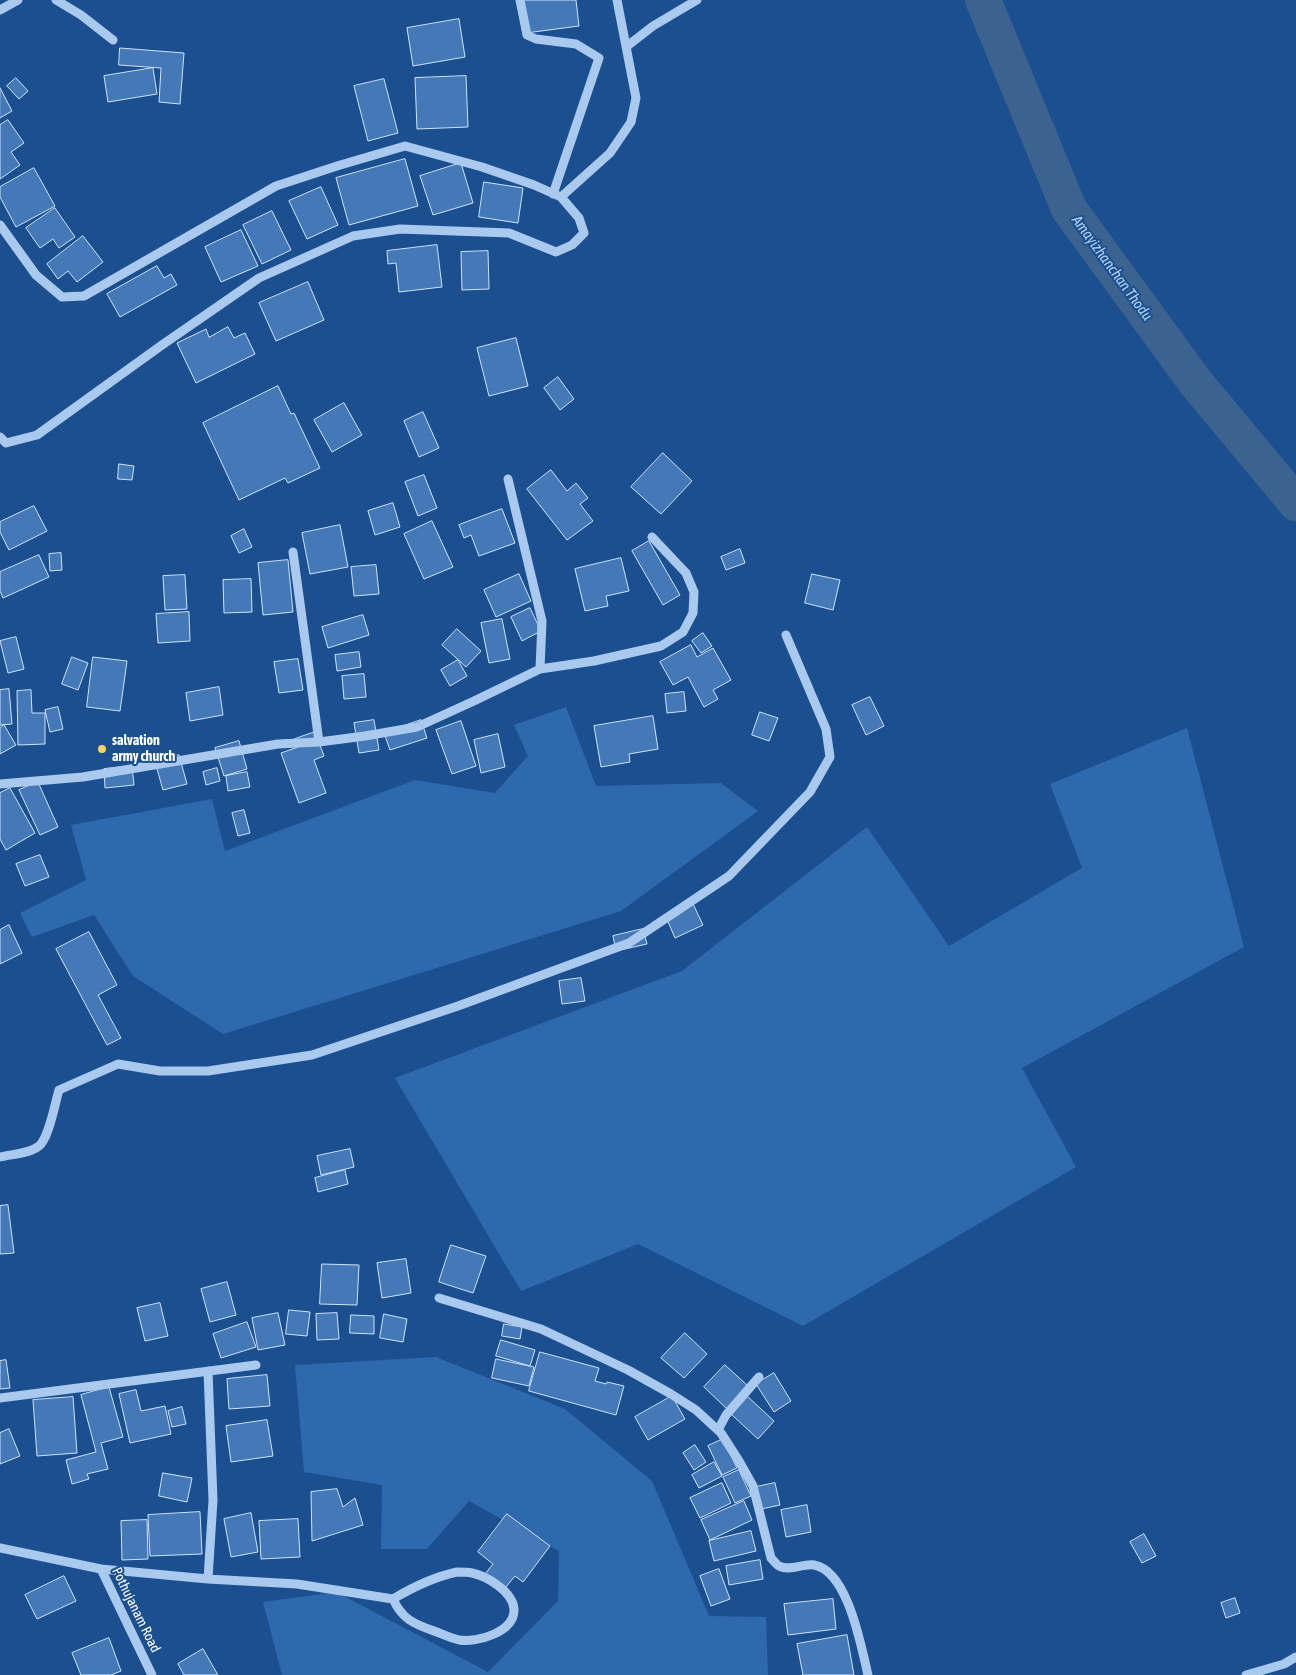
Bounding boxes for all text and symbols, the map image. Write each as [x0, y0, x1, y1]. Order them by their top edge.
water label: Amayizhanchan Thodu [1068, 212, 1156, 324]
place label: salvation army church [112, 733, 175, 766]
marker: salvation army church [96, 743, 108, 755]
street label: Pothujanam Road [108, 1565, 164, 1655]

